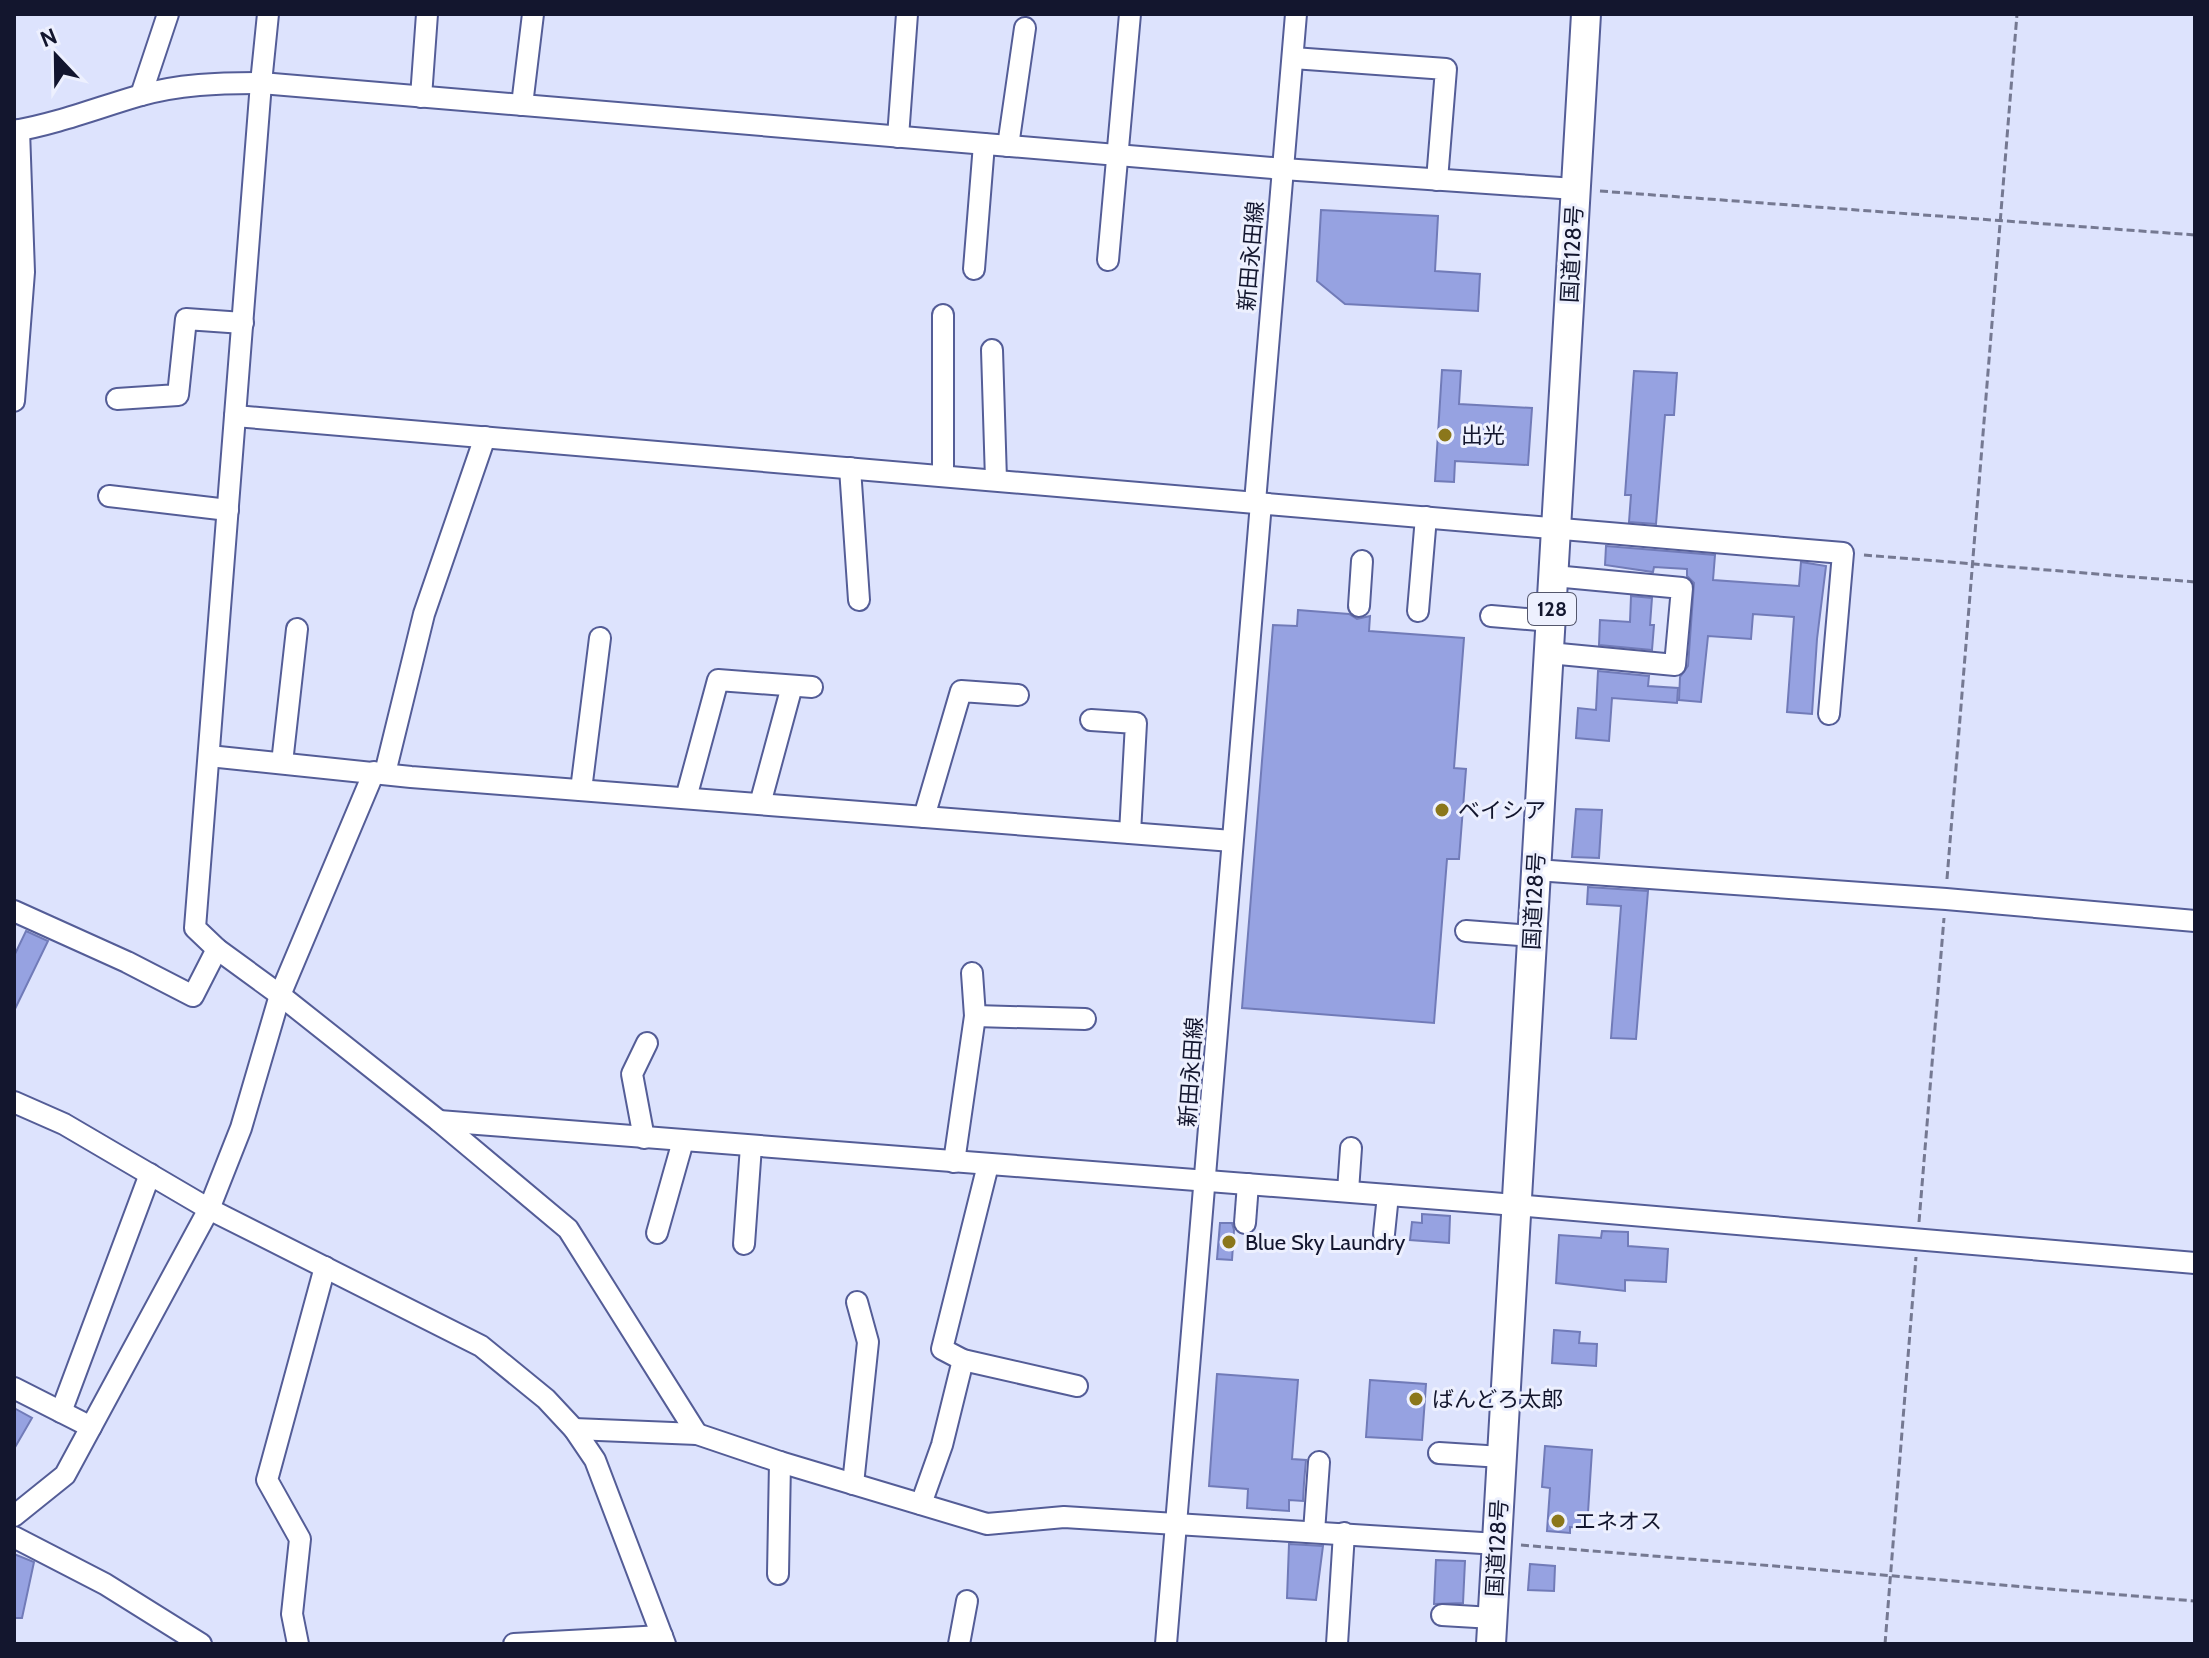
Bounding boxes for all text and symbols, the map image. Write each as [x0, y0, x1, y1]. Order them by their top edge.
north arrow [16, 16, 96, 96]
text: N [36, 22, 61, 53]
street label: 新田永田線 [1233, 200, 1269, 312]
street label: 国道128号 [1556, 204, 1588, 304]
place label: 出光 [1461, 422, 1505, 449]
marker: 出光 [1436, 426, 1454, 444]
road number: 128 [1528, 593, 1576, 625]
place label: ベイシア [1458, 797, 1546, 824]
marker: ベイシア [1433, 801, 1451, 819]
street label: 国道128号 [1518, 851, 1550, 951]
street label: 新田永田線 [1174, 1016, 1208, 1128]
place label: Blue Sky Laundry [1245, 1229, 1405, 1256]
marker: Blue Sky Laundry [1220, 1233, 1238, 1251]
place label: ばんどろ太郎 [1432, 1386, 1563, 1413]
marker: ばんどろ太郎 [1407, 1390, 1425, 1408]
street label: 国道128号 [1481, 1498, 1513, 1598]
place label: エネオス [1574, 1508, 1662, 1535]
marker: エネオス [1549, 1512, 1567, 1530]

